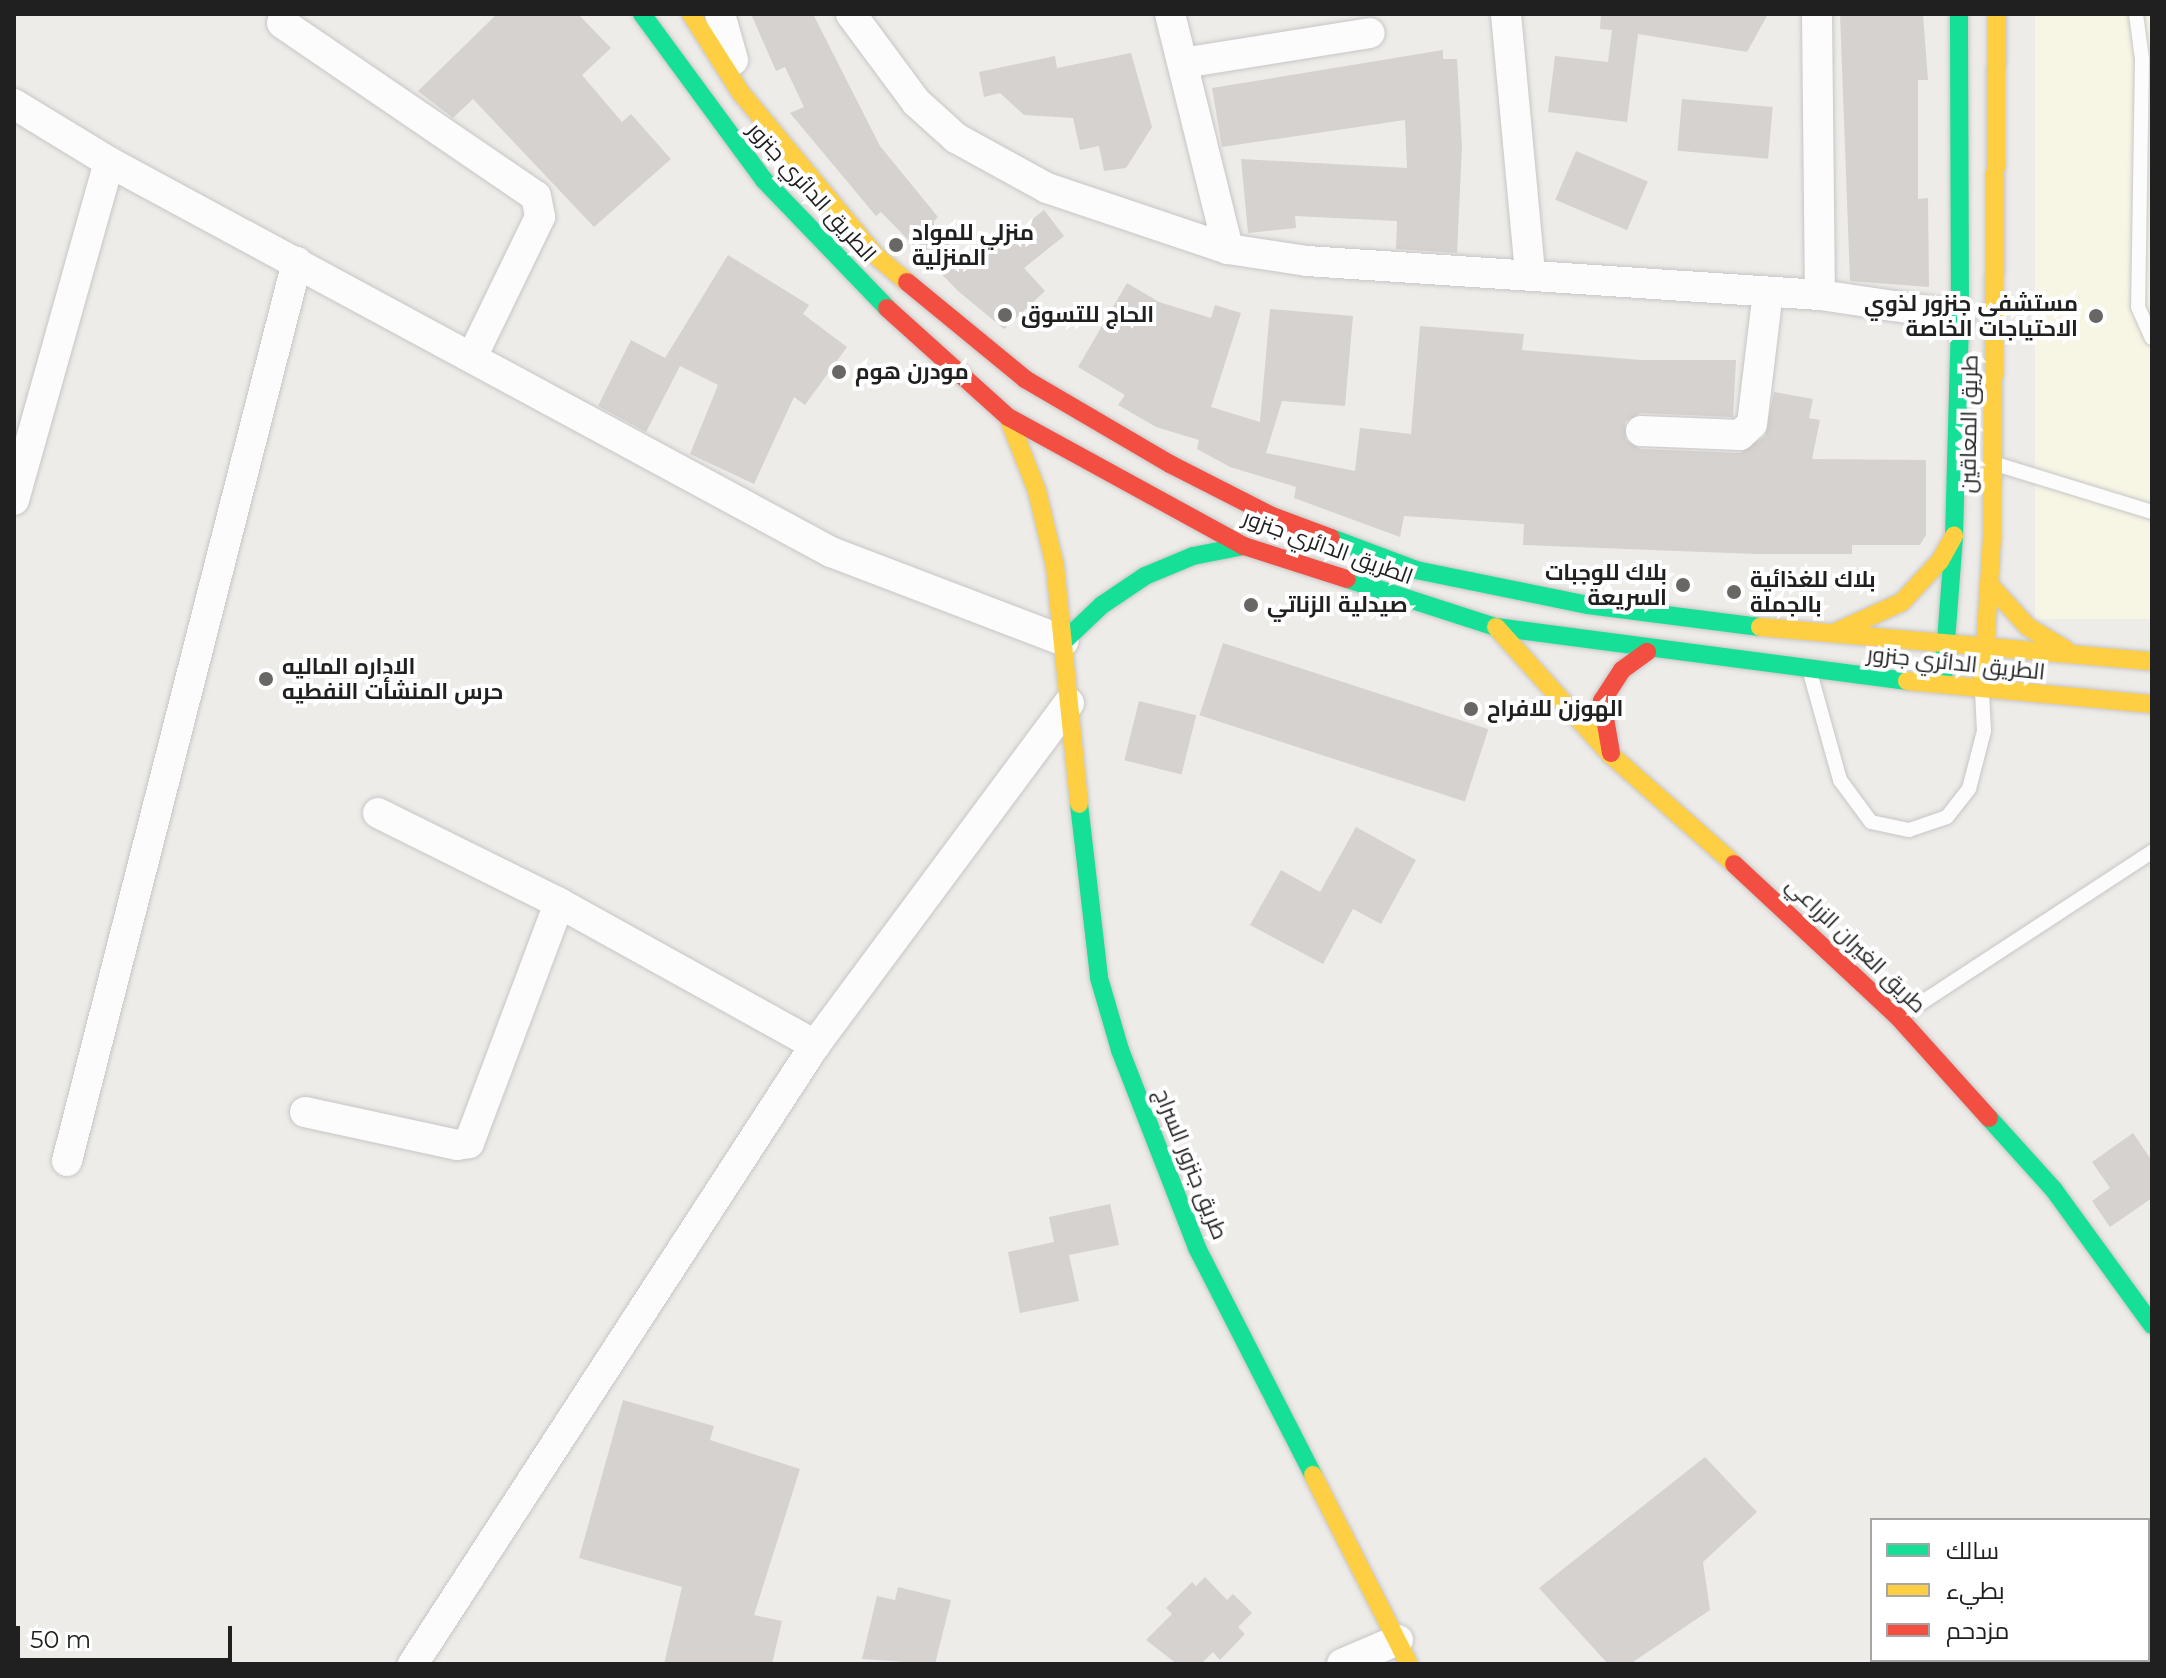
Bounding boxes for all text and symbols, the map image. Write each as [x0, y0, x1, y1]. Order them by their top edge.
street label: الطريق الدائري جنزور [742, 117, 882, 267]
place label: منزلي للمواد المنزلية [912, 219, 1034, 270]
marker: منزلي للمواد المنزلية [887, 236, 905, 254]
place label: مستشفي جنزور لذوي الاحتياجات الخاصة [1864, 290, 2078, 342]
place label: الحاج للتسوق [1021, 302, 1154, 328]
marker: مستشفي جنزور لذوي الاحتياجات الخاصة [2085, 305, 2107, 327]
marker: الحاج للتسوق [996, 306, 1014, 324]
street label: طريق المعاقين [1955, 355, 1983, 493]
place label: مودرن هوم [855, 359, 969, 385]
marker: مودرن هوم [830, 363, 848, 381]
street label: الطريق الدائري جنزور [1239, 504, 1417, 590]
place label: بلاك للوجبات السريعة [1545, 559, 1667, 610]
place label: بلاك للغذائية بالجملة [1750, 566, 1876, 618]
marker: بلاك للوجبات السريعة [1674, 576, 1692, 594]
marker: بلاك للغذائية بالجملة [1725, 583, 1743, 601]
place label: صيدلية الزناتي [1267, 592, 1408, 618]
marker: صيدلية الزناتي [1242, 596, 1260, 614]
street label: الطريق الدائري جنزور [1866, 641, 2046, 685]
place label: الاداره الماليه حرس المنشأت النفطيه [282, 653, 503, 704]
marker: الاداره الماليه حرس المنشأت النفطيه [257, 670, 275, 688]
place label: الهوزن للافراح [1487, 696, 1623, 722]
marker: الهوزن للافراح [1462, 700, 1480, 718]
street label: طريق الغيران الزراعي [1781, 872, 1931, 1018]
street label: طريق جنزور السراج [1149, 1085, 1233, 1243]
legend [1870, 1518, 2150, 1662]
text: سالك [1946, 1536, 1999, 1565]
text: بطيء [1946, 1576, 2005, 1605]
scale bar [20, 1610, 236, 1660]
text: مزدحم [1946, 1616, 2009, 1645]
text: 50 m [30, 1625, 91, 1654]

